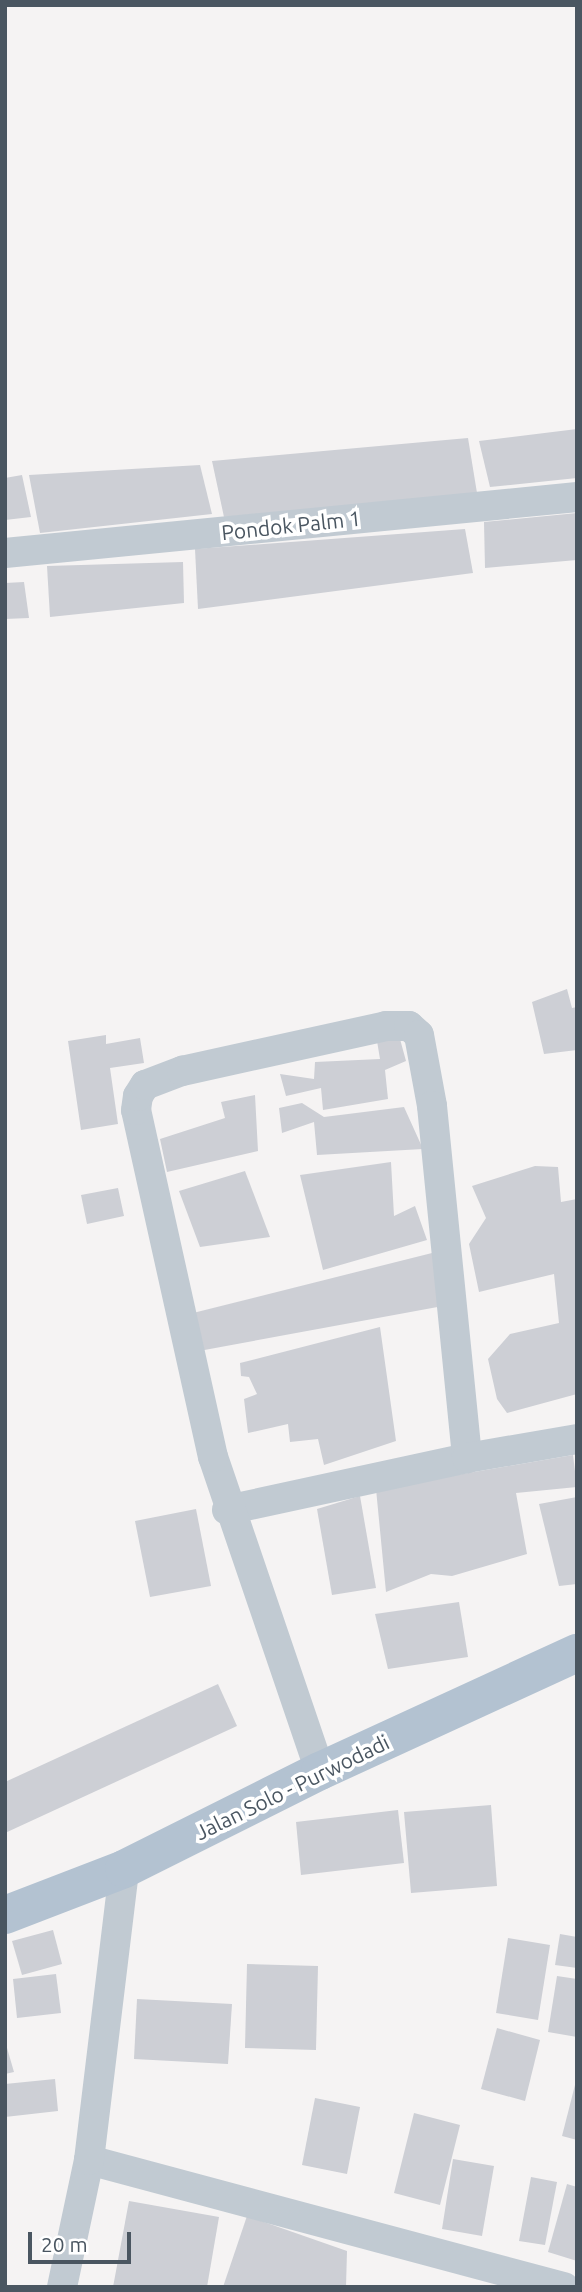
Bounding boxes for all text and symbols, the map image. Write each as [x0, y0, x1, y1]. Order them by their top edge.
street label: Pondok Palm 1 [220, 505, 362, 545]
street label: Jalan Solo - Purwodadi [191, 1729, 393, 1845]
scale bar [32, 2218, 135, 2262]
text: 20 m [41, 2232, 88, 2256]

